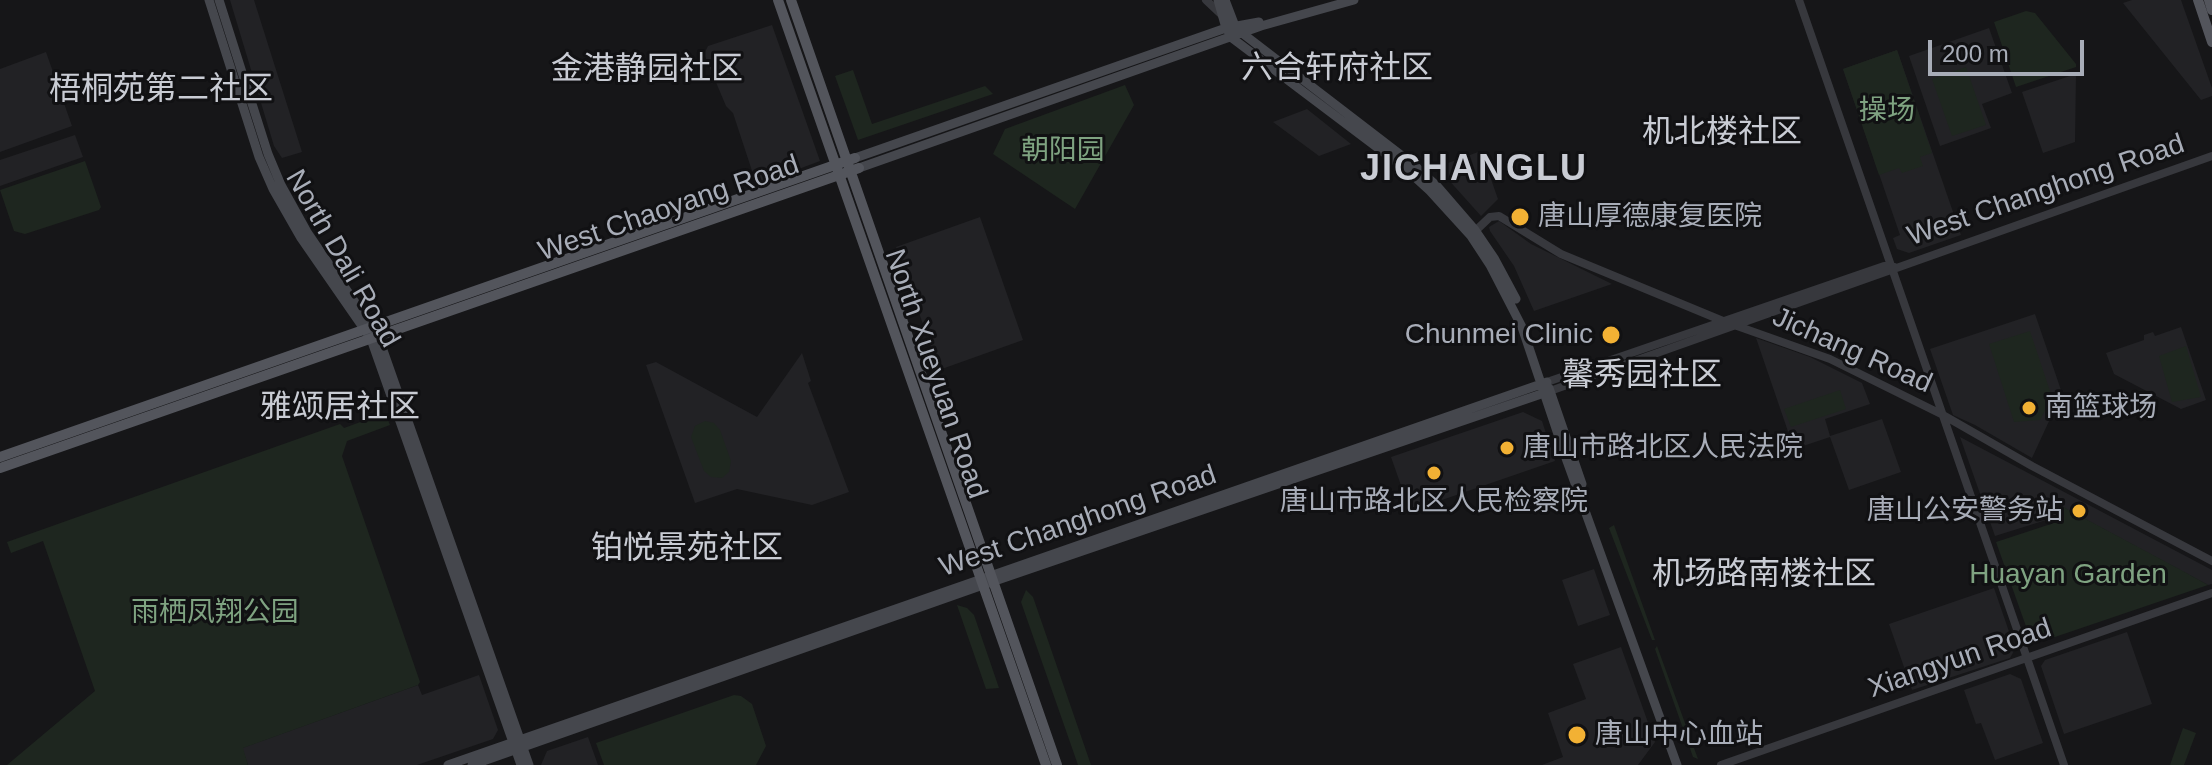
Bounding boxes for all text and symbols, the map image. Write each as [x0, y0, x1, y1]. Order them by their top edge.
scale bar [1932, 24, 2088, 74]
text: 200 m [1942, 40, 2009, 67]
district label: 六合轩府社区 [1241, 50, 1433, 88]
district label: 金港静园社区 [551, 51, 743, 89]
district label: 梧桐苑第二社区 [49, 71, 273, 109]
park label: 操场 [1859, 94, 1915, 128]
district label: 机北楼社区 [1642, 114, 1802, 152]
street label: West Changhong Road [1903, 128, 2189, 254]
park label: 朝阳园 [1021, 134, 1105, 168]
district label: JICHANGLU [1360, 148, 1588, 192]
street label: West Chaoyang Road [534, 149, 804, 269]
street label: North Dali Road [278, 164, 406, 354]
place label: 唐山厚德康复医院 [1538, 200, 1762, 234]
marker: 唐山厚德康复医院 [1509, 206, 1531, 228]
street label: North Xueyuan Road [877, 245, 993, 503]
street label: Jichang Road [1767, 301, 1937, 401]
place label: Chunmei Clinic [1405, 318, 1593, 352]
marker: Chunmei Clinic [1600, 324, 1622, 346]
district label: 馨秀园社区 [1562, 357, 1722, 395]
district label: 雅颂居社区 [260, 389, 420, 427]
place label: 南篮球场 [2045, 391, 2157, 425]
marker: 南篮球场 [2020, 399, 2038, 417]
place label: 唐山市路北区人民法院 [1523, 431, 1803, 465]
marker: 唐山市路北区人民法院 [1498, 439, 1516, 457]
street label: West Changhong Road [935, 459, 1221, 585]
marker: 唐山市路北区人民检察院 [1425, 464, 1443, 482]
place label: 唐山市路北区人民检察院 [1280, 485, 1588, 519]
place label: 唐山公安警务站 [1867, 494, 2063, 528]
marker: 唐山公安警务站 [2070, 502, 2088, 520]
district label: 铂悦景苑社区 [591, 530, 783, 568]
district label: 机场路南楼社区 [1652, 556, 1876, 594]
park label: Huayan Garden [1969, 558, 2167, 592]
park label: 雨栖凤翔公园 [131, 596, 299, 630]
street label: Xiangyun Road [1864, 612, 2056, 706]
place label: 唐山中心血站 [1595, 718, 1763, 752]
marker: 唐山中心血站 [1566, 724, 1588, 746]

